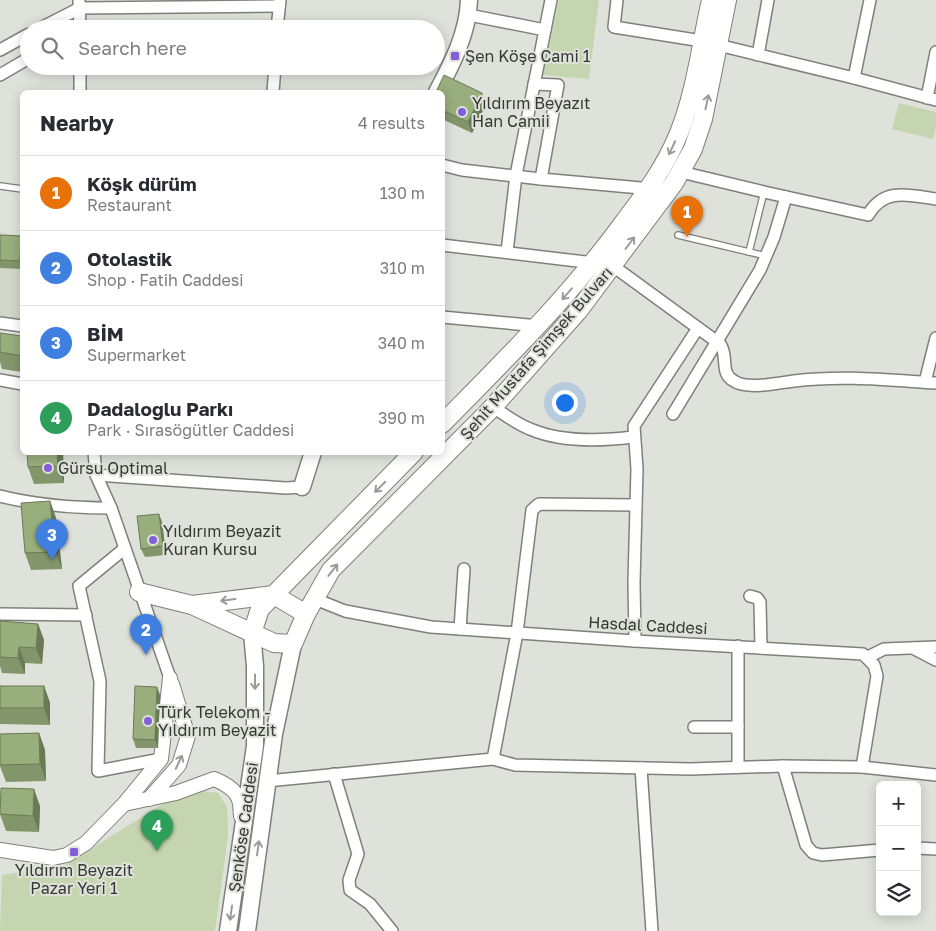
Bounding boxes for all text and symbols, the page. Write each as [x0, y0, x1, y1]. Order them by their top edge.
search box [20, 20, 445, 75]
icon: search [38, 34, 66, 62]
text: Search here [78, 36, 187, 59]
place label: Şen Köşe Cami 1 [465, 46, 591, 66]
marker: Şen Köşe Cami 1 [449, 50, 461, 62]
place label: Yıldırım Beyazıt Han Camii [472, 93, 590, 131]
one-way arrow [703, 95, 712, 111]
marker: Yıldırım Beyazıt Han Camii [456, 106, 468, 118]
text: Nearby [40, 110, 114, 136]
text: 4 results [358, 113, 425, 133]
one-way arrow [667, 140, 676, 155]
text: Köşk dürüm [87, 172, 197, 195]
text: 1 [52, 183, 60, 203]
text: 130 m [380, 183, 425, 203]
text: Restaurant [87, 195, 172, 215]
pin: 1 [671, 196, 703, 237]
one-way arrow [625, 236, 635, 250]
text: Otolastik [87, 247, 172, 270]
text: 2 [51, 258, 61, 278]
text: 310 m [380, 258, 425, 278]
street label: Şehit Mustafa Şimşek Bulvarı [455, 262, 617, 444]
text: Shop · Fatih Caddesi [87, 270, 244, 290]
one-way arrow [561, 287, 573, 300]
text: BİM [87, 322, 124, 345]
text: 3 [51, 333, 61, 353]
text: 340 m [378, 333, 425, 353]
text: Supermarket [87, 345, 186, 365]
your location [552, 390, 578, 416]
text: Dadaloğlu Parkı [87, 397, 233, 420]
text: 4 [51, 408, 61, 428]
text: 390 m [378, 408, 425, 428]
text: Park · Sırasöğütler Caddesi [87, 420, 294, 440]
place label: Gürsu Optimal [58, 458, 168, 478]
marker: Gürsu Optimal [42, 462, 54, 474]
one-way arrow [374, 481, 386, 493]
pin: 3 [36, 519, 68, 560]
place label: Yıldırım Beyazit Kuran Kursu [163, 521, 281, 559]
marker: Yıldırım Beyazit Kuran Kursu [147, 534, 159, 546]
one-way arrow [327, 564, 338, 577]
one-way arrow [220, 595, 236, 605]
street label: Hasdal Caddesi [588, 612, 708, 638]
pin: 2 [130, 614, 162, 655]
one-way arrow [250, 674, 260, 690]
place label: Türk Telekom - Yıldırım Beyazit [158, 702, 276, 740]
marker: Türk Telekom - Yıldırım Beyazit [142, 715, 154, 727]
one-way arrow [175, 754, 185, 769]
street label: Şenköse Caddesi [224, 761, 262, 893]
map controls [876, 781, 921, 916]
button: + [876, 781, 921, 826]
pin: 4 [141, 810, 173, 851]
button: − [876, 826, 921, 871]
one-way arrow [253, 840, 263, 856]
marker: Yıldırım Beyazit Pazar Yeri 1 [68, 846, 80, 858]
place label: Yıldırım Beyazit Pazar Yeri 1 [15, 860, 133, 898]
button: layers [876, 871, 921, 916]
one-way arrow [226, 904, 236, 920]

